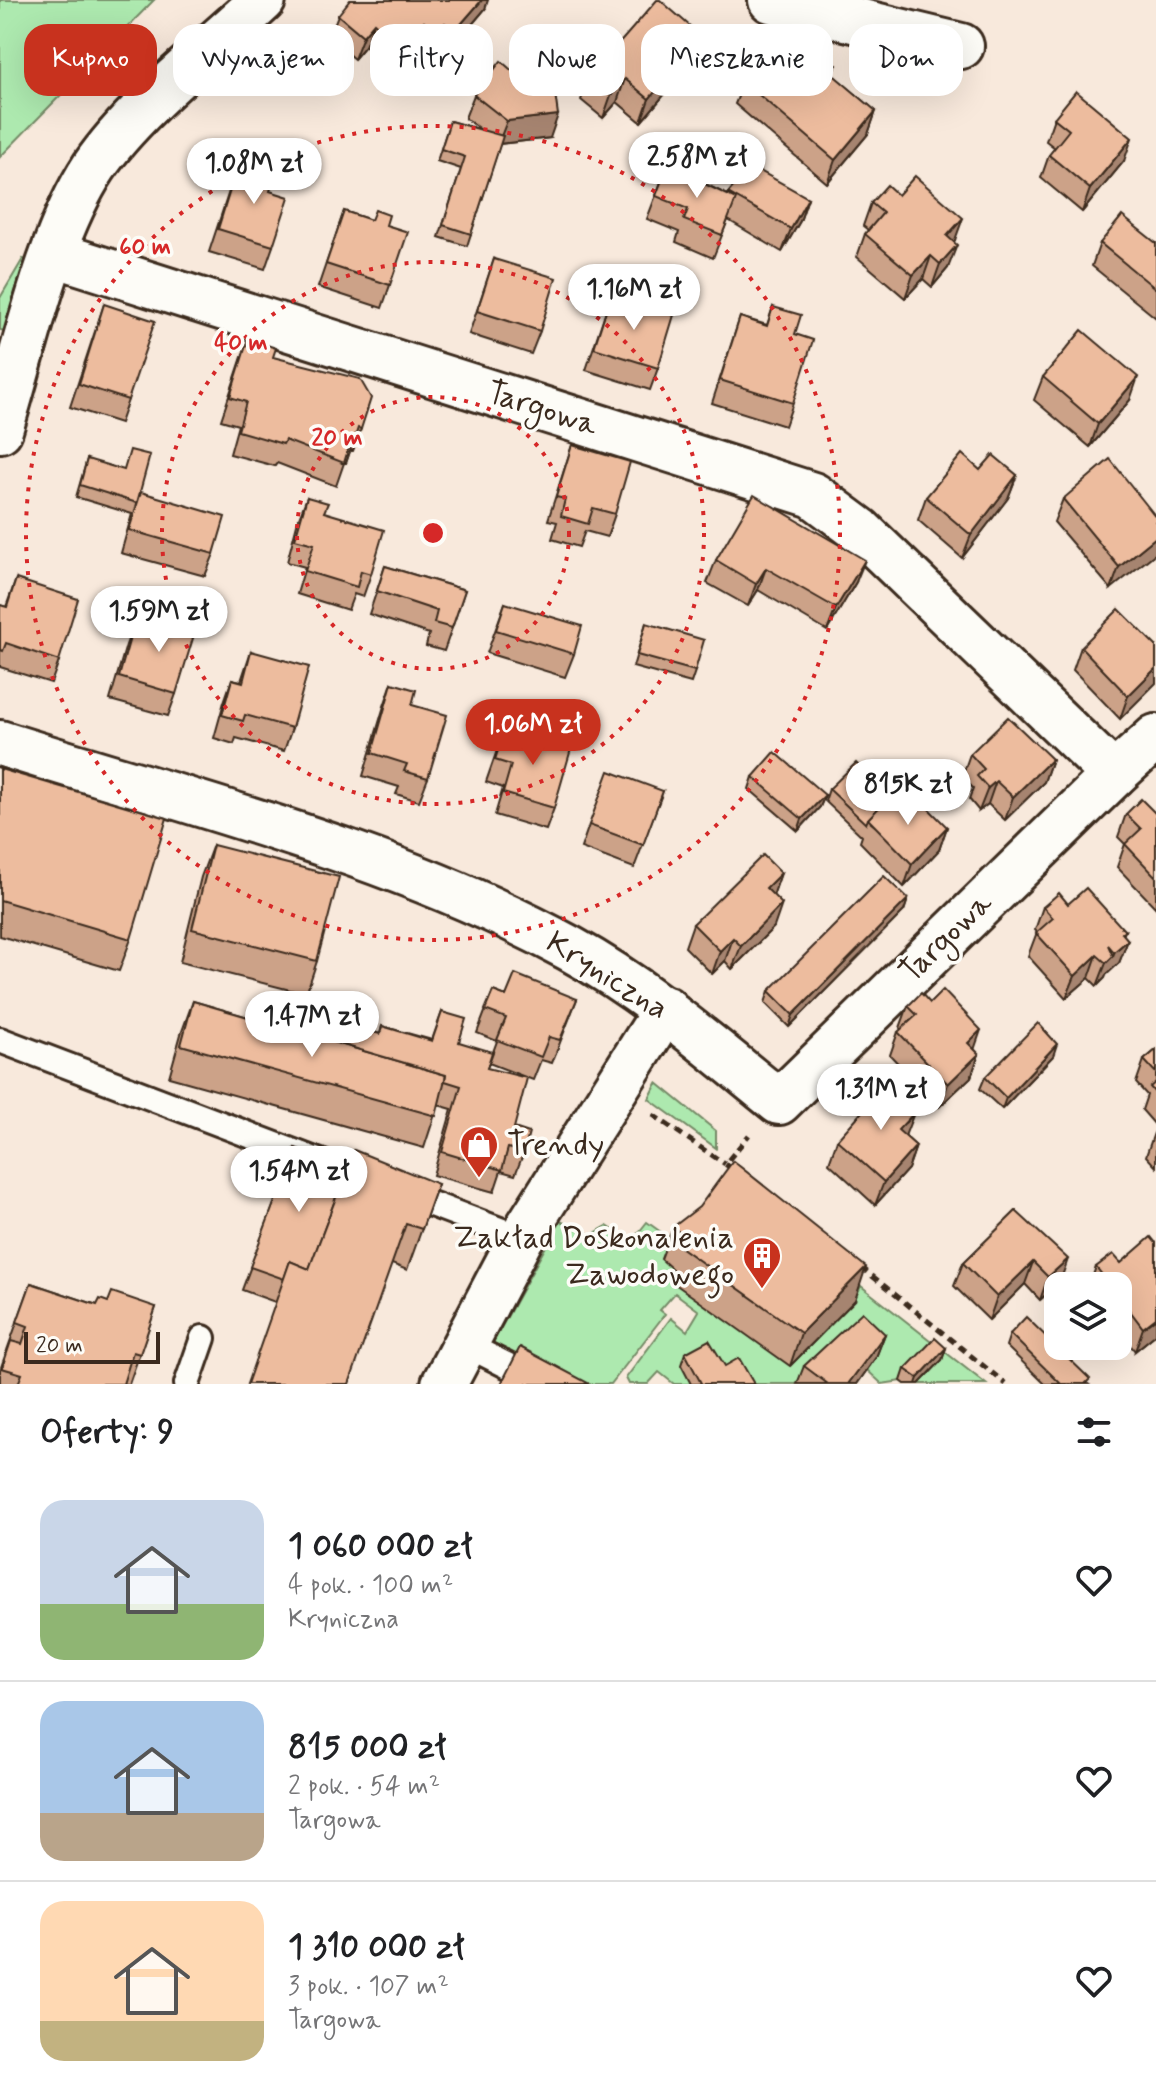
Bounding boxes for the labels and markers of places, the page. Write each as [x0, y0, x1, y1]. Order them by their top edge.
pin: 2.58M zł [614, 132, 780, 200]
pin: 1.08M zł [171, 138, 337, 206]
pin: 1.16M zł [551, 264, 717, 332]
centre of rings [419, 519, 447, 547]
pin: 1.59M zł [76, 586, 242, 654]
pin: 1.06M zł [450, 699, 616, 767]
pin: 815K zł [834, 759, 982, 827]
pin: 1.47M zł [229, 991, 395, 1059]
pin: 1.31M zł [798, 1064, 964, 1132]
shop icon: Trendy [458, 1124, 500, 1179]
place label: Trendy [507, 1124, 604, 1166]
pin: 1.54M zł [216, 1146, 382, 1214]
place label: Zakład Doskonalenia Zawodowego [453, 1217, 734, 1299]
building icon: Zakład Doskonalenia Zawodowego [741, 1235, 783, 1290]

